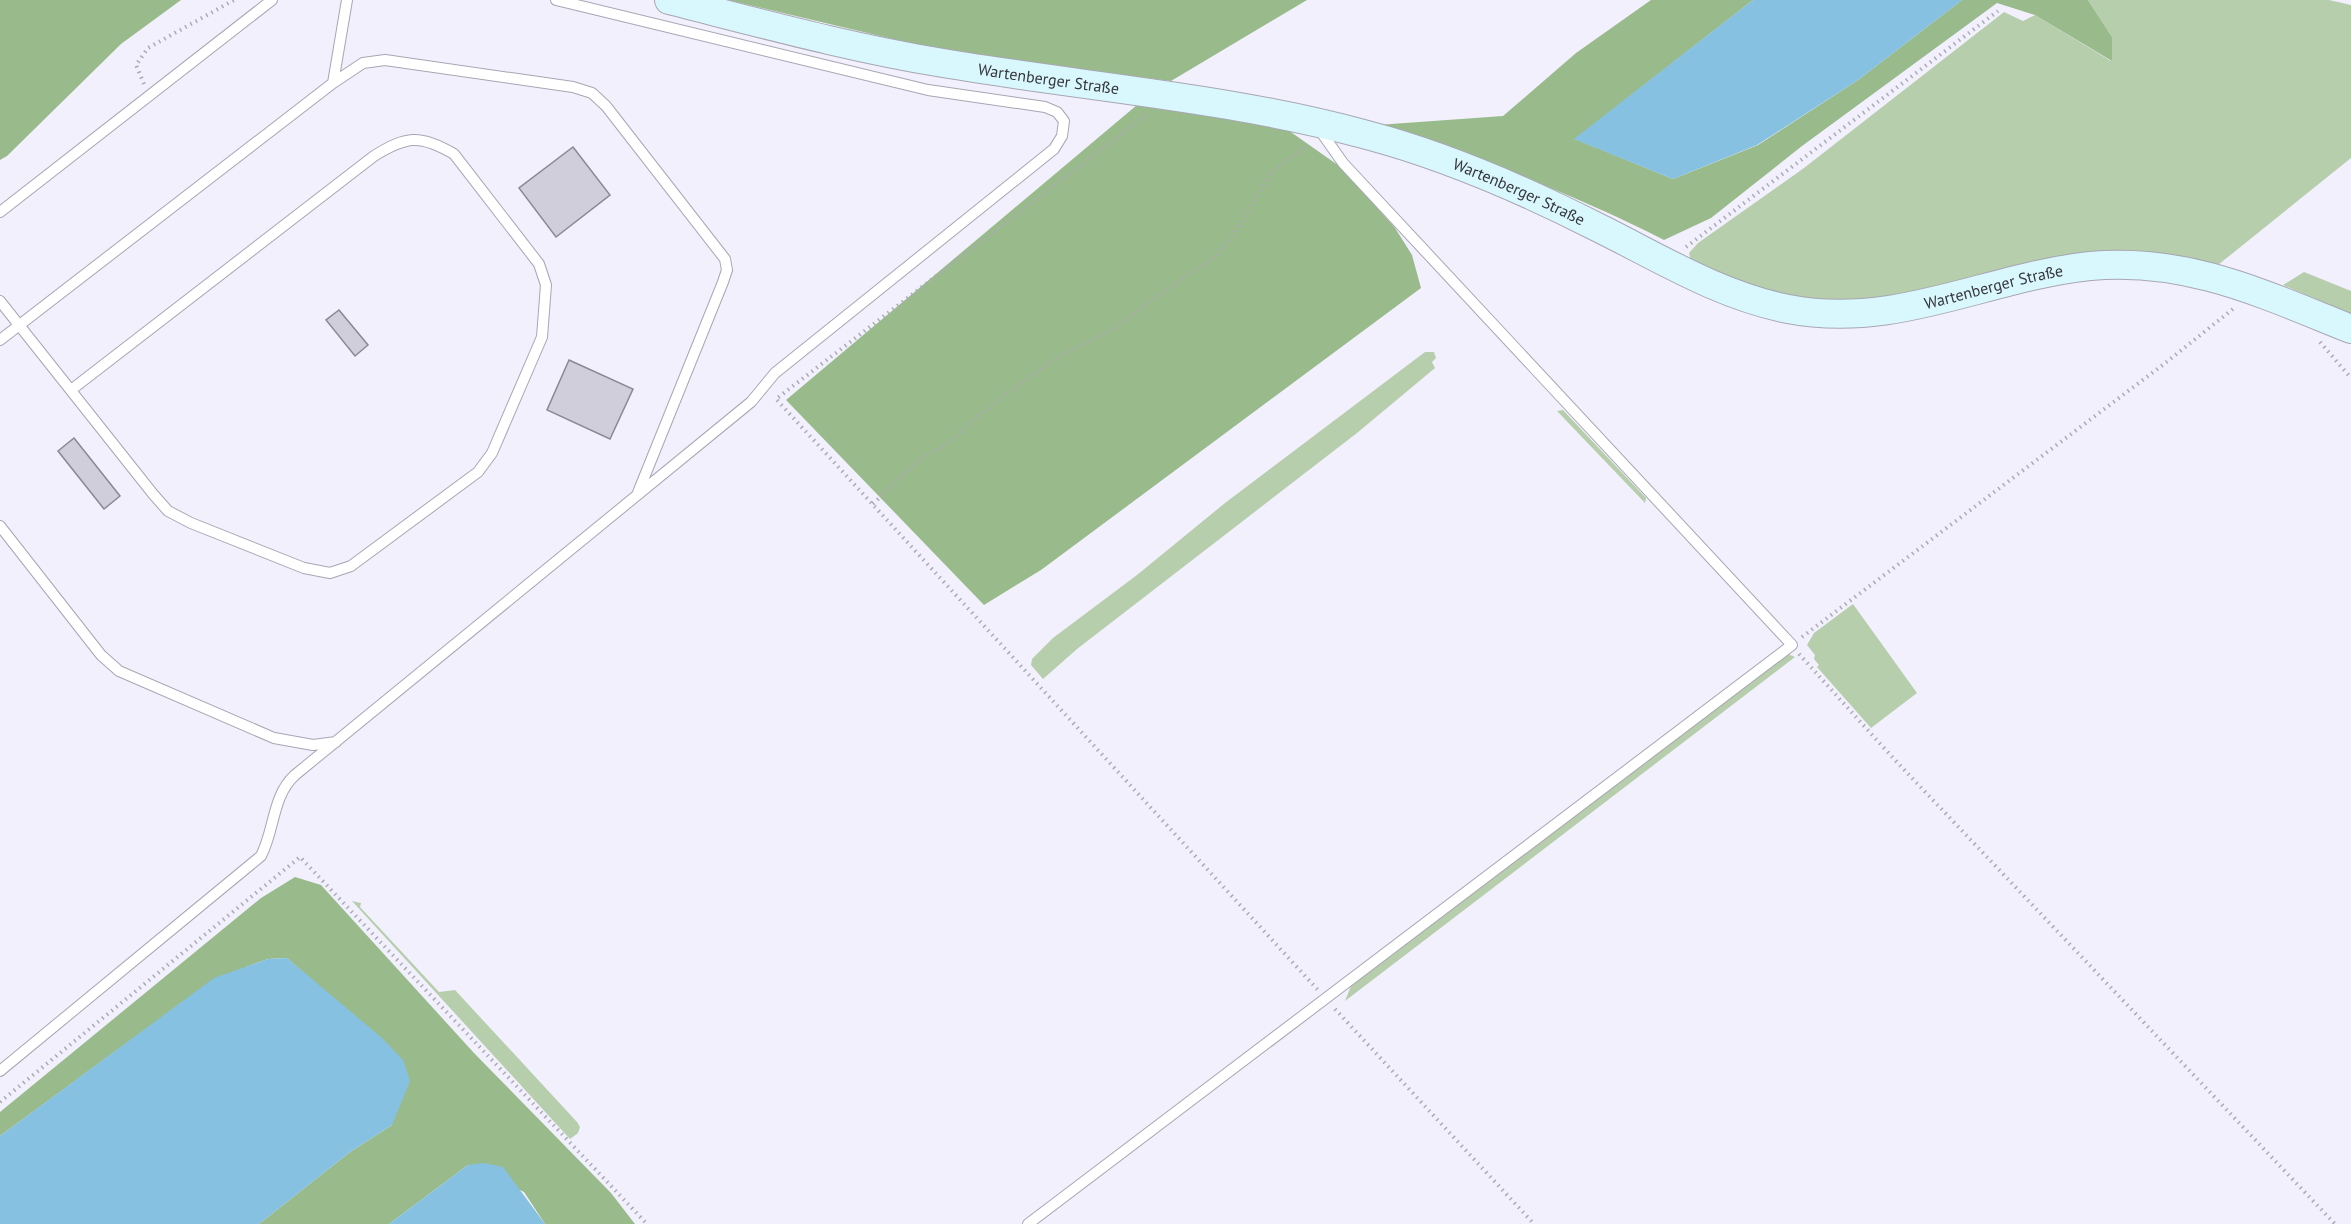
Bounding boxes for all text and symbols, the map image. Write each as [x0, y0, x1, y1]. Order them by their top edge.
street label: Wartenberger Straße [977, 59, 1120, 98]
street label: Wartenberger Straße [1450, 154, 1588, 229]
street label: Wartenberger Straße [1922, 260, 2064, 313]

